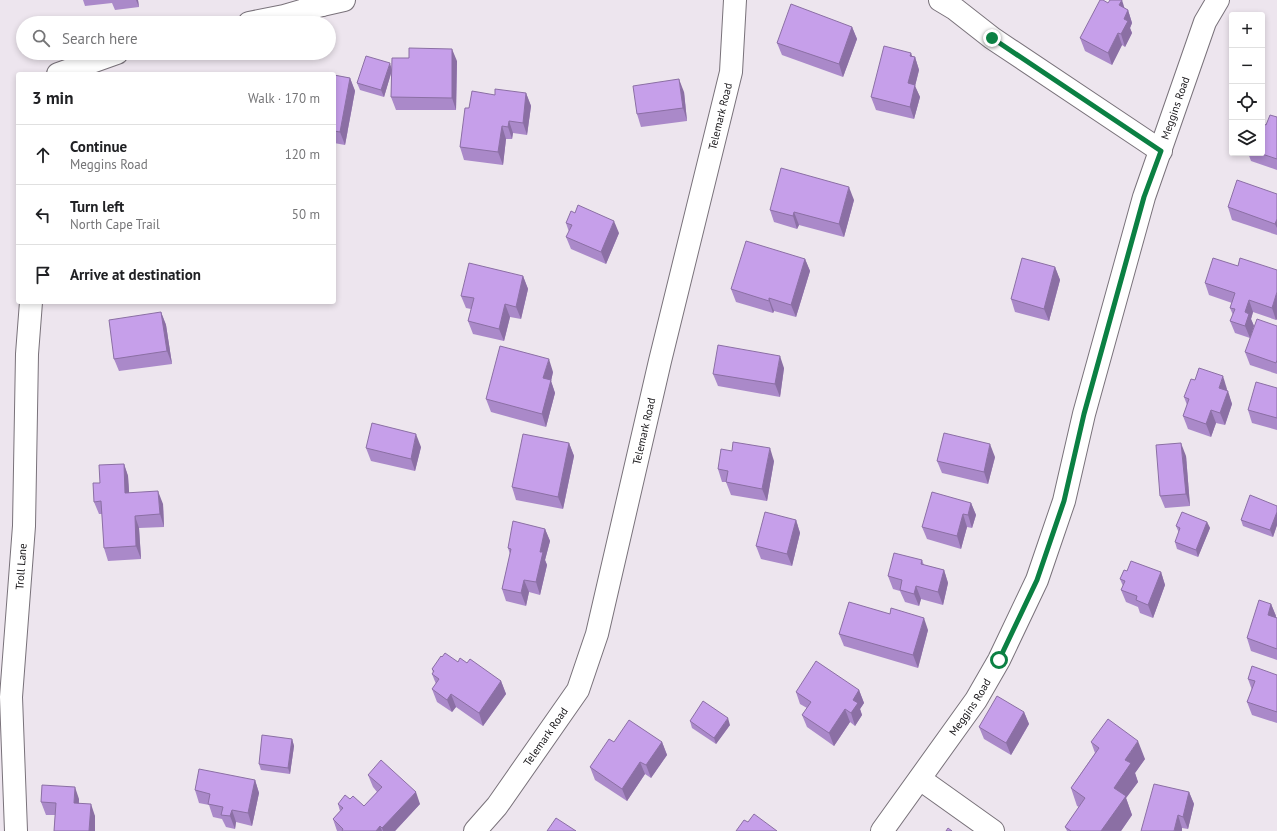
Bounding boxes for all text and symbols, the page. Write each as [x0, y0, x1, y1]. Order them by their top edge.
map controls [1229, 12, 1265, 156]
button: + [1229, 12, 1265, 48]
search box [16, 16, 336, 60]
icon: search [30, 27, 52, 49]
text: Search here [62, 29, 138, 48]
route end [983, 29, 1001, 47]
button: − [1229, 48, 1265, 84]
street label: Meggins Road [1158, 75, 1192, 142]
street label: Telemark Road [705, 81, 735, 151]
button: locate [1229, 84, 1265, 120]
text: 3 min [32, 87, 73, 109]
text: Walk · 170 m [248, 90, 320, 107]
button: layers [1229, 120, 1265, 156]
text: Continue [70, 137, 127, 156]
icon: ahead [32, 144, 54, 166]
text: 120 m [285, 146, 320, 163]
text: Meggins Road [70, 156, 148, 173]
text: Turn left [70, 197, 124, 216]
icon: left [32, 204, 54, 226]
text: 50 m [292, 206, 320, 223]
text: North Cape Trail [70, 216, 160, 233]
icon: arrive [32, 264, 54, 286]
text: Arrive at destination [70, 265, 201, 284]
street label: Telemark Road [629, 396, 658, 466]
street label: Troll Lane [12, 542, 30, 590]
route start [990, 651, 1008, 669]
street label: Meggins Road [946, 676, 994, 738]
street label: Telemark Road [520, 704, 571, 769]

